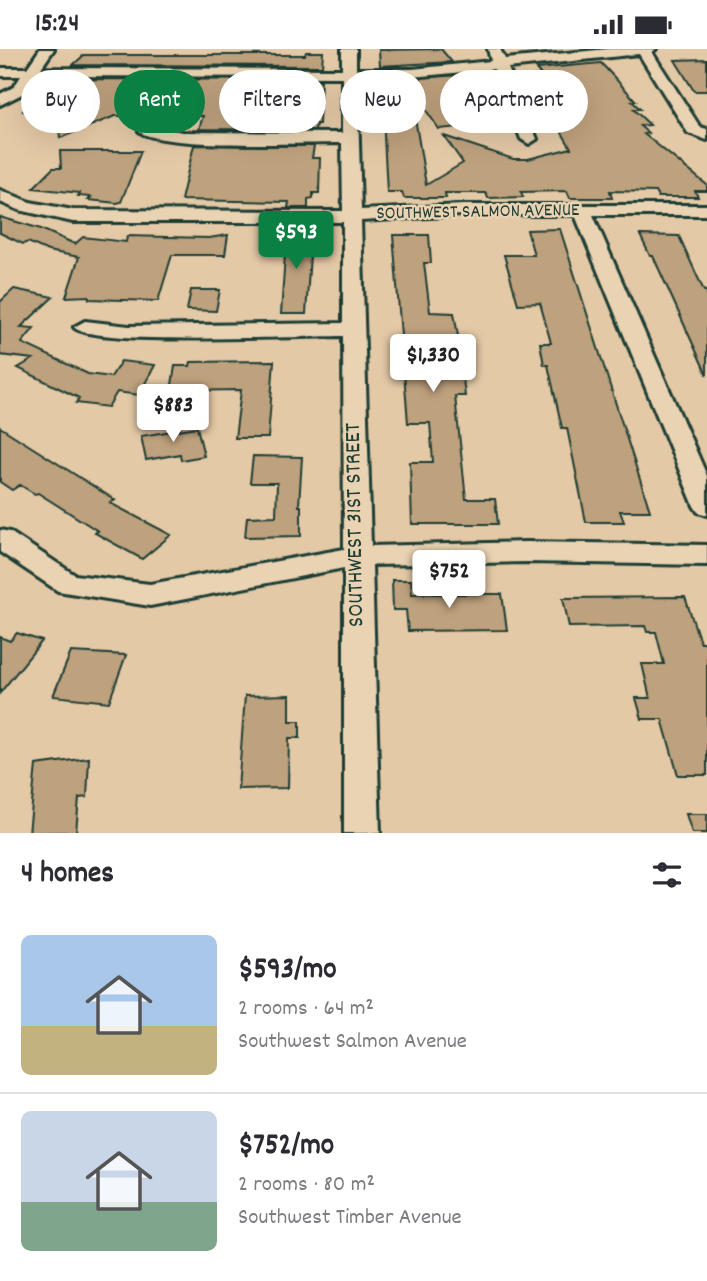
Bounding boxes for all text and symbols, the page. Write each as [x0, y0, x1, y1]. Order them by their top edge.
text: 15:24 [35, 6, 79, 43]
chip: Buy [21, 70, 100, 133]
chip: Rent [114, 70, 205, 133]
chip: Filters [219, 70, 326, 133]
chip: New [340, 70, 426, 133]
chip: Apartment [440, 70, 588, 133]
street label: SOUTHWEST SALMON AVENUE [376, 198, 580, 228]
pin: $593 [255, 211, 337, 271]
text: $593 [274, 217, 318, 250]
pin: $1,330 [376, 335, 490, 394]
text: $1,330 [406, 340, 460, 373]
pin: $883 [132, 385, 214, 444]
text: $883 [153, 390, 193, 423]
street label: SOUTHWEST 31ST STREET [338, 423, 374, 627]
pin: $752 [408, 551, 490, 610]
text: $752 [428, 556, 470, 589]
text: 4 homes [21, 854, 114, 897]
icon: filters [648, 856, 686, 894]
text: $593/mo [238, 950, 337, 993]
icon: home [77, 963, 161, 1047]
text: 2 rooms · 64 m² [238, 993, 374, 1026]
text: Southwest Salmon Avenue [238, 1026, 467, 1059]
text: $752/mo [238, 1126, 334, 1169]
icon: home [77, 1139, 161, 1223]
text: 2 rooms · 80 m² [238, 1169, 375, 1202]
text: Southwest Timber Avenue [238, 1202, 462, 1235]

